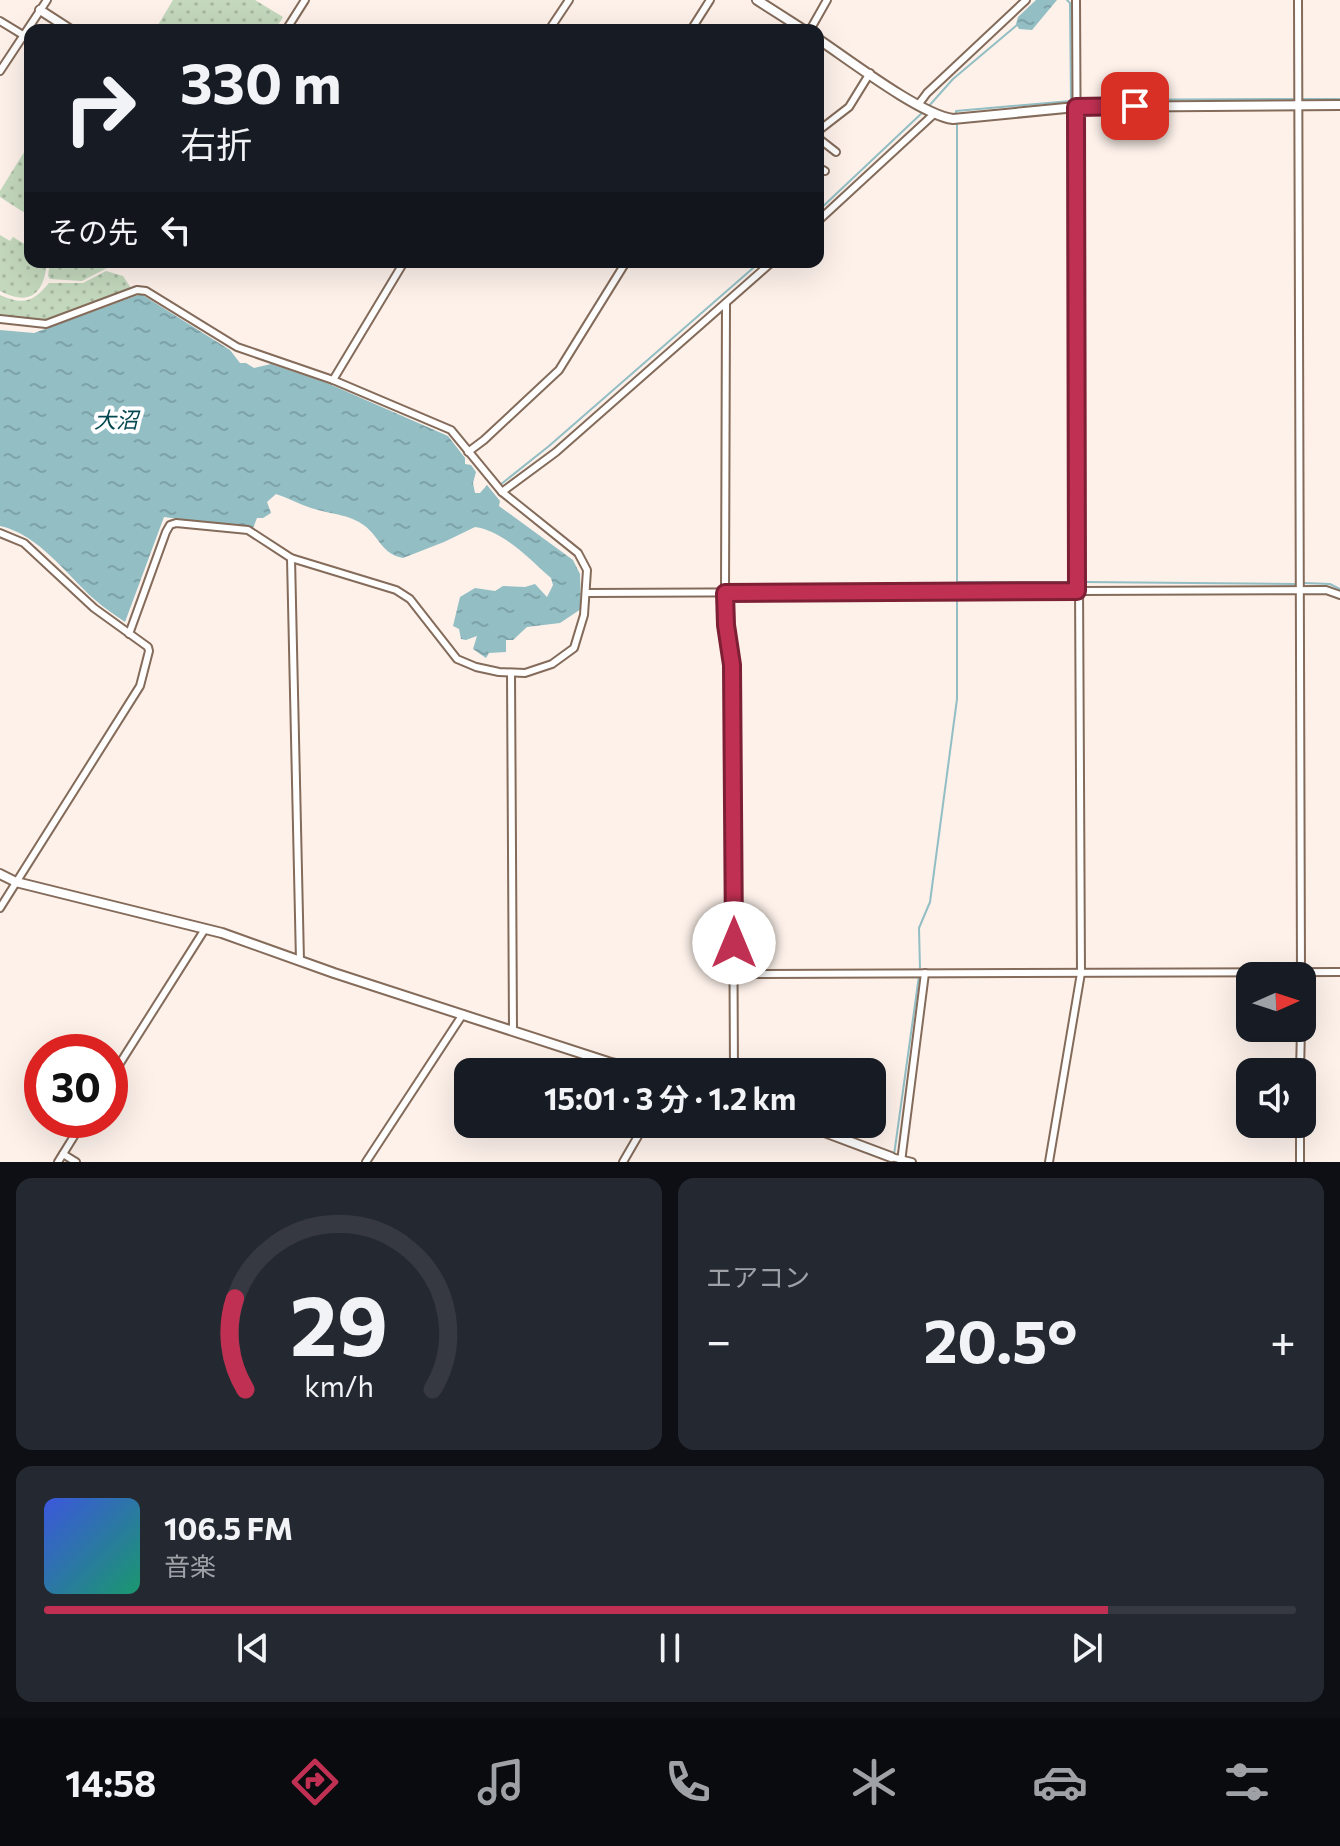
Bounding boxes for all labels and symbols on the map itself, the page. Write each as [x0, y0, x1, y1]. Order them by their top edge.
pin [1101, 72, 1169, 140]
water label: 大沼 [94, 406, 141, 433]
position arrow [692, 901, 776, 985]
north arrow [1236, 962, 1316, 1042]
speed limit sign: 30 [24, 1034, 128, 1138]

